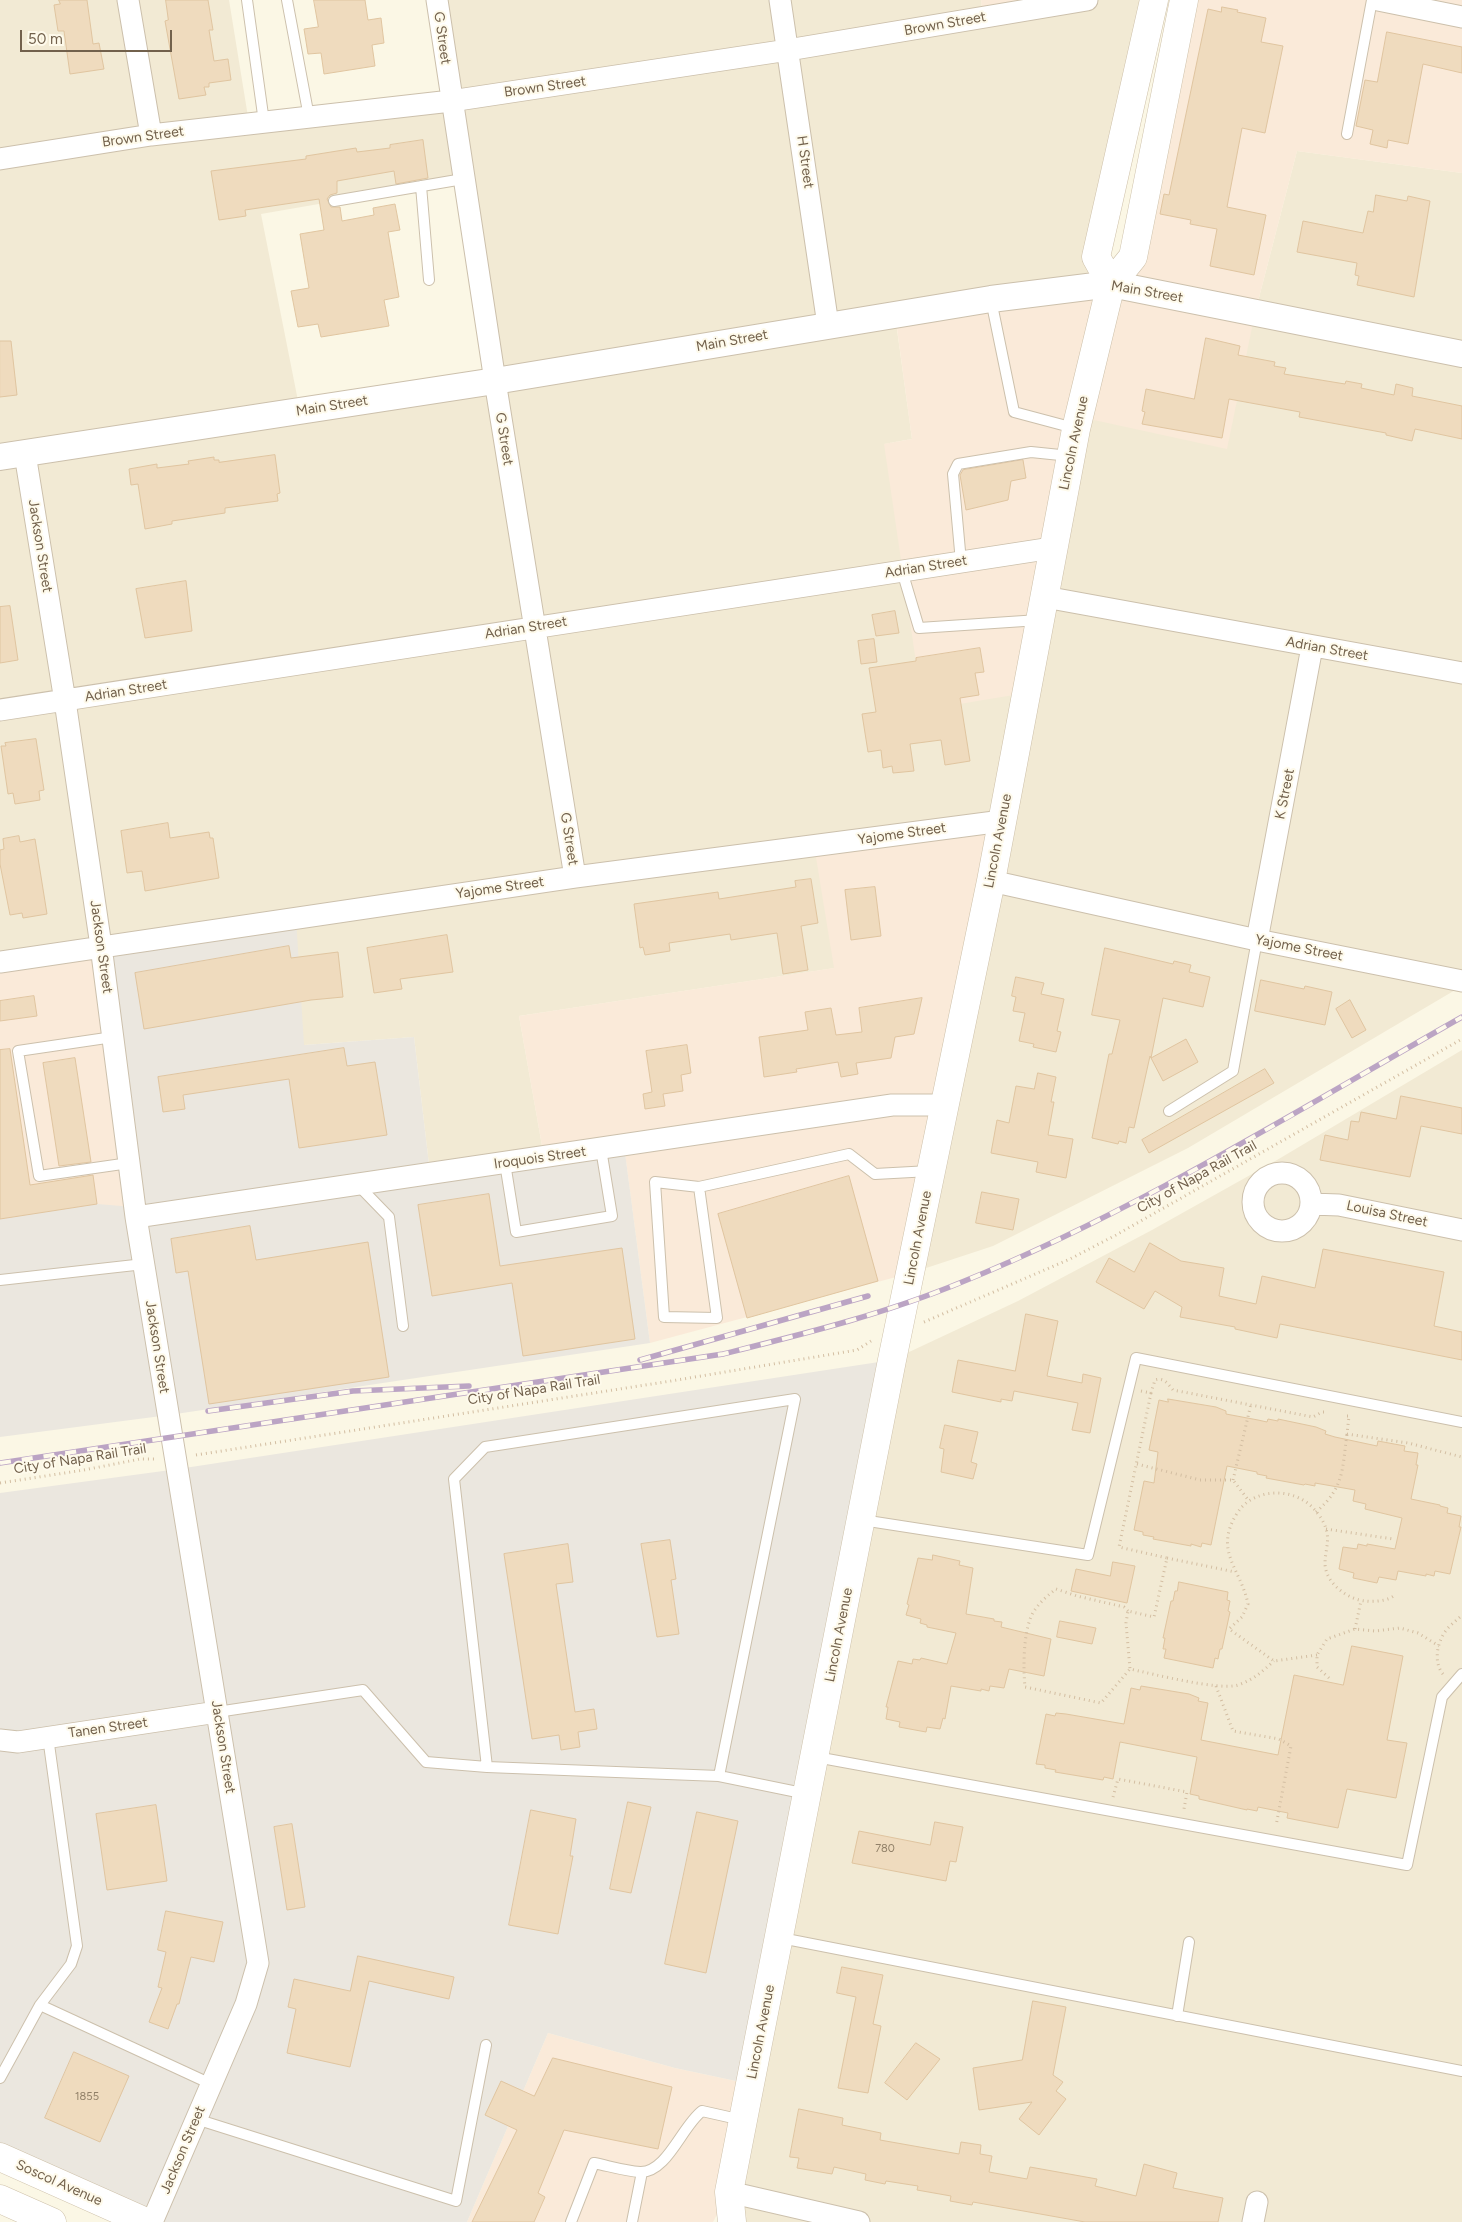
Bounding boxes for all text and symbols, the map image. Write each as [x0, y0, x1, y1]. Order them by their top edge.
street label: Brown Street [903, 9, 987, 39]
street label: G Street [430, 10, 454, 66]
scale bar [22, 20, 175, 52]
text: 50 m [28, 30, 63, 48]
street label: Brown Street [503, 73, 587, 101]
street label: Brown Street [101, 123, 185, 151]
street label: H Street [793, 135, 817, 189]
street label: Main Street [1110, 277, 1184, 307]
street label: Main Street [695, 326, 769, 356]
street label: Main Street [295, 392, 369, 420]
street label: Lincoln Avenue [1056, 394, 1092, 492]
street label: G Street [492, 411, 516, 467]
street label: Jackson Street [24, 498, 56, 594]
street label: Adrian Street [884, 552, 968, 582]
street label: Adrian Street [484, 613, 568, 643]
street label: Adrian Street [1285, 634, 1369, 664]
street label: Adrian Street [84, 676, 168, 706]
street label: K Street [1272, 767, 1298, 821]
street label: Lincoln Avenue [981, 792, 1015, 890]
street label: G Street [557, 811, 581, 867]
street label: Yajome Street [857, 819, 947, 849]
street label: Yajome Street [455, 873, 545, 903]
street label: Jackson Street [86, 899, 116, 995]
street label: Yajome Street [1254, 931, 1344, 965]
street label: City of Napa Rail Trail [1134, 1137, 1260, 1217]
street label: Iroquois Street [493, 1143, 587, 1173]
street label: Lincoln Avenue [901, 1189, 935, 1287]
street label: Louisa Street [1345, 1197, 1429, 1231]
street label: Jackson Street [141, 1299, 173, 1395]
street label: City of Napa Rail Trail [467, 1371, 601, 1409]
street label: City of Napa Rail Trail [13, 1440, 147, 1478]
street label: Lincoln Avenue [822, 1586, 856, 1684]
street label: Jackson Street [207, 1699, 239, 1795]
street label: Tanen Street [67, 1714, 149, 1742]
house number: 780 [875, 1842, 895, 1856]
street label: Lincoln Avenue [744, 1983, 778, 2081]
house number: 1855 [75, 2090, 99, 2104]
street label: Jackson Street [157, 2104, 209, 2196]
street label: Soscol Avenue [13, 2156, 105, 2210]

